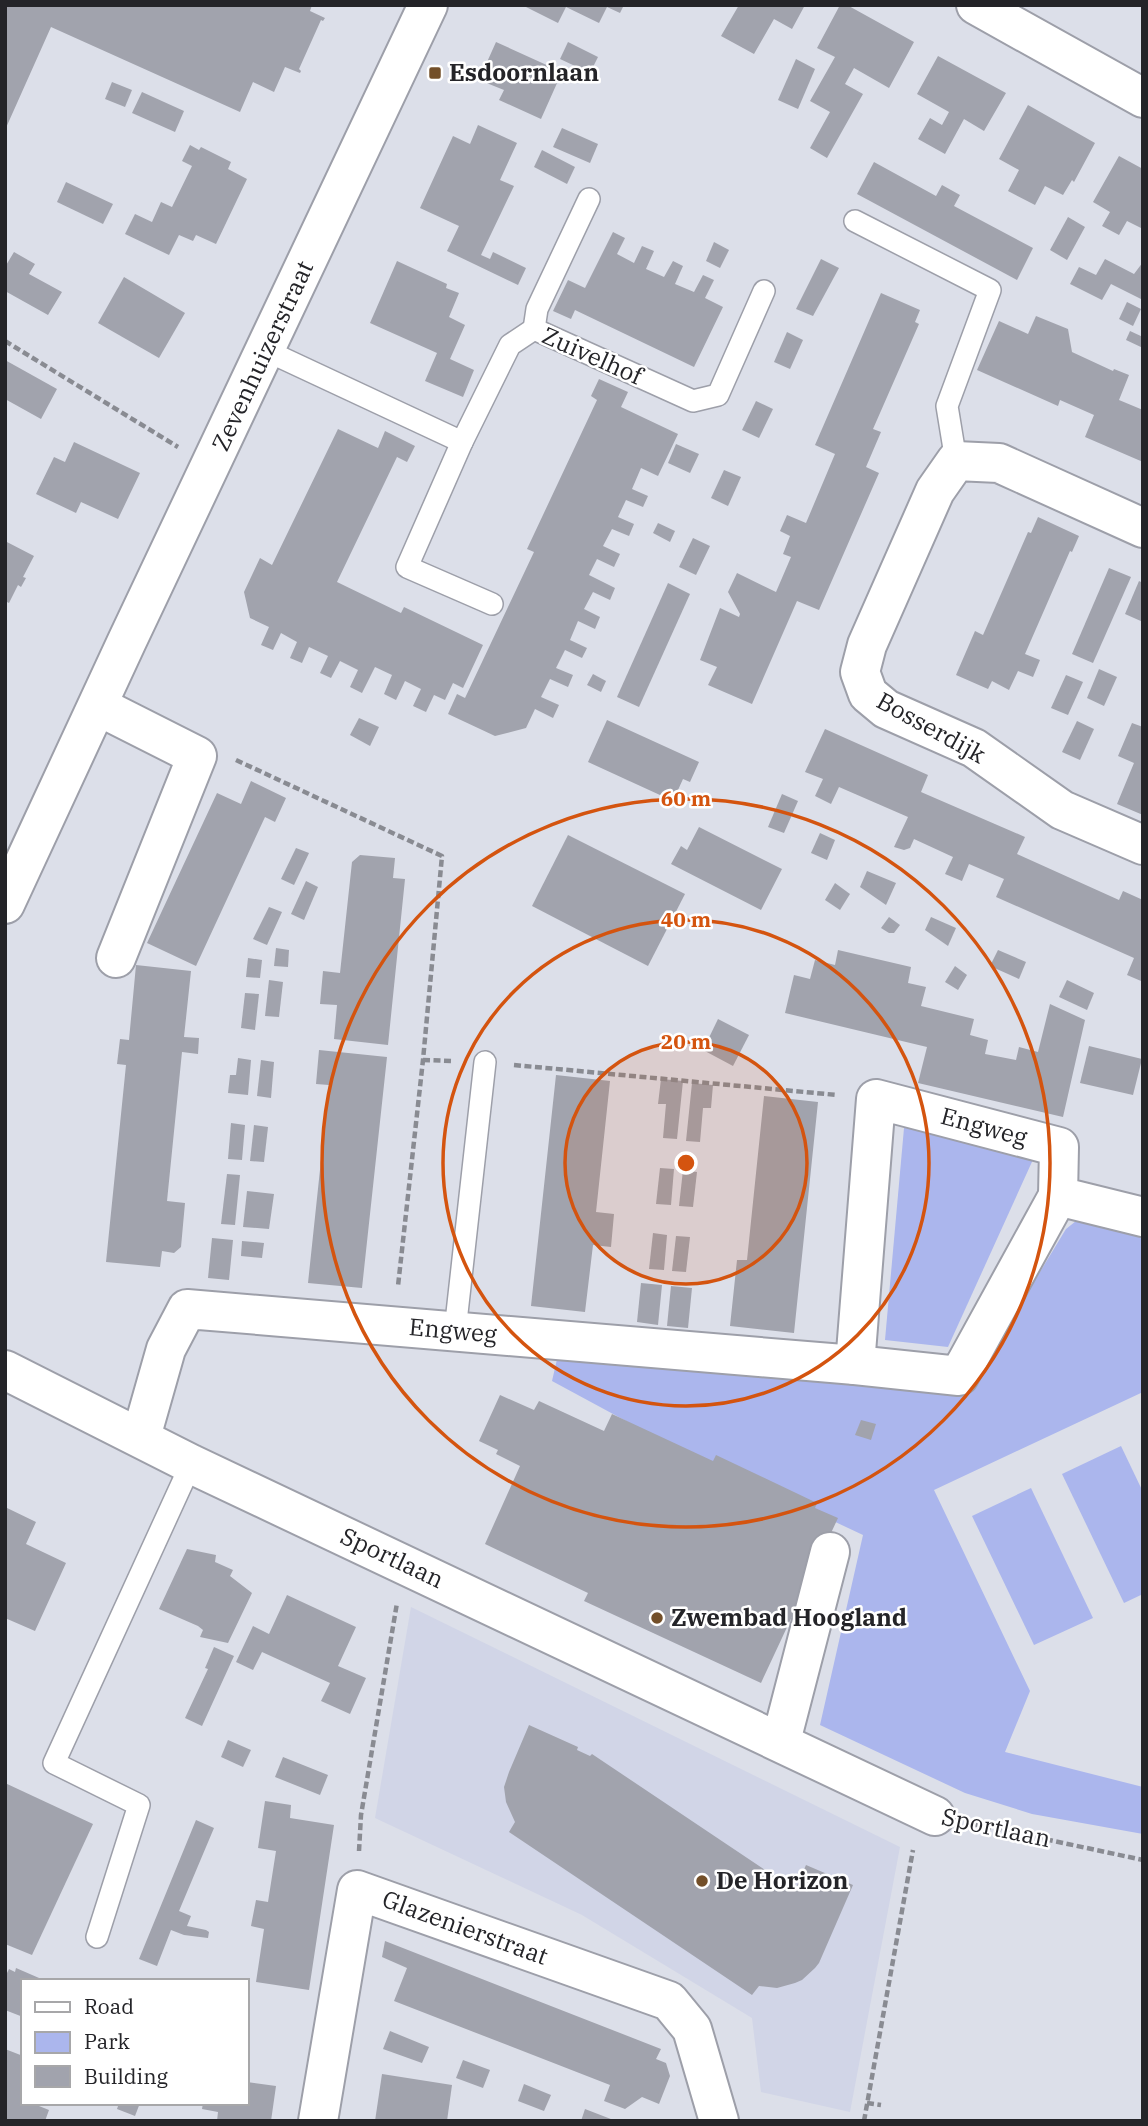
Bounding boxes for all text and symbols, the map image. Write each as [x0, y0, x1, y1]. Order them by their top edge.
place label: Esdoornlaan [449, 56, 599, 88]
marker: Esdoornlaan [427, 65, 443, 81]
street label: Zevenhuizerstraat [204, 255, 320, 456]
street label: Zuivelhof [537, 319, 649, 392]
street label: Bosserdijk [871, 684, 992, 770]
text: 60 m [661, 784, 711, 812]
text: 40 m [661, 905, 711, 933]
text: 20 m [661, 1027, 711, 1055]
street label: Engweg [937, 1099, 1031, 1153]
centre of rings [674, 1151, 698, 1175]
street label: Engweg [408, 1310, 498, 1350]
street label: Sportlaan [336, 1519, 449, 1595]
place label: Zwembad Hoogland [671, 1601, 907, 1633]
marker: Zwembad Hoogland [649, 1610, 665, 1626]
street label: Sportlaan [939, 1800, 1054, 1854]
place label: De Horizon [716, 1864, 849, 1896]
marker: De Horizon [694, 1873, 710, 1889]
street label: Glazenierstraat [378, 1882, 553, 1972]
legend [21, 1979, 248, 2105]
text: Road [84, 1992, 134, 2020]
text: Park [84, 2027, 131, 2055]
text: Building [84, 2062, 169, 2090]

